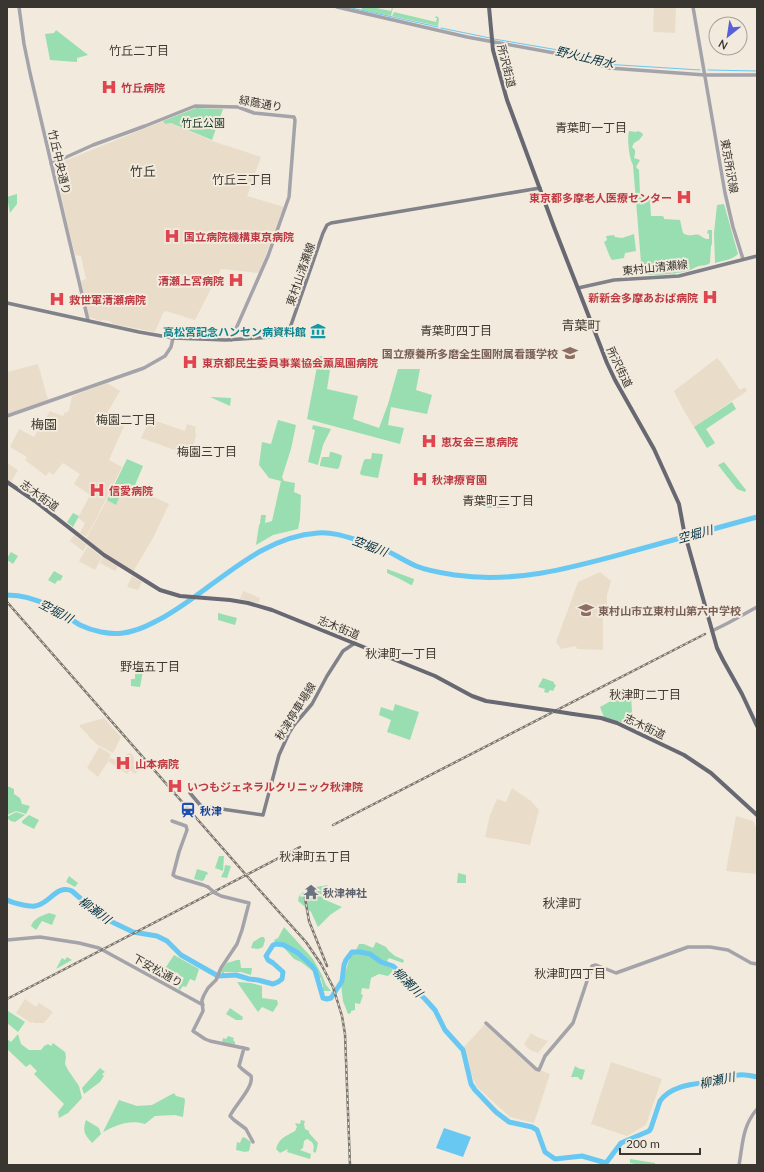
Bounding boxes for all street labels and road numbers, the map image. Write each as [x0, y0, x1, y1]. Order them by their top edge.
street label: 所沢街道 [495, 43, 519, 89]
street label: 緑蔭通り [238, 93, 284, 113]
street label: 竹丘中央通り [46, 128, 74, 196]
street label: 東京所沢線 [719, 138, 741, 194]
street label: 東村山清瀬線 [283, 241, 317, 307]
street label: 東村山清瀬線 [622, 257, 688, 277]
street label: 所沢街道 [605, 344, 635, 390]
street label: 志木街道 [18, 477, 62, 513]
street label: 志木街道 [316, 613, 362, 641]
street label: 秋津停車場線 [272, 680, 318, 742]
street label: 志木街道 [622, 711, 668, 741]
street label: 下安松通り [131, 951, 185, 989]

